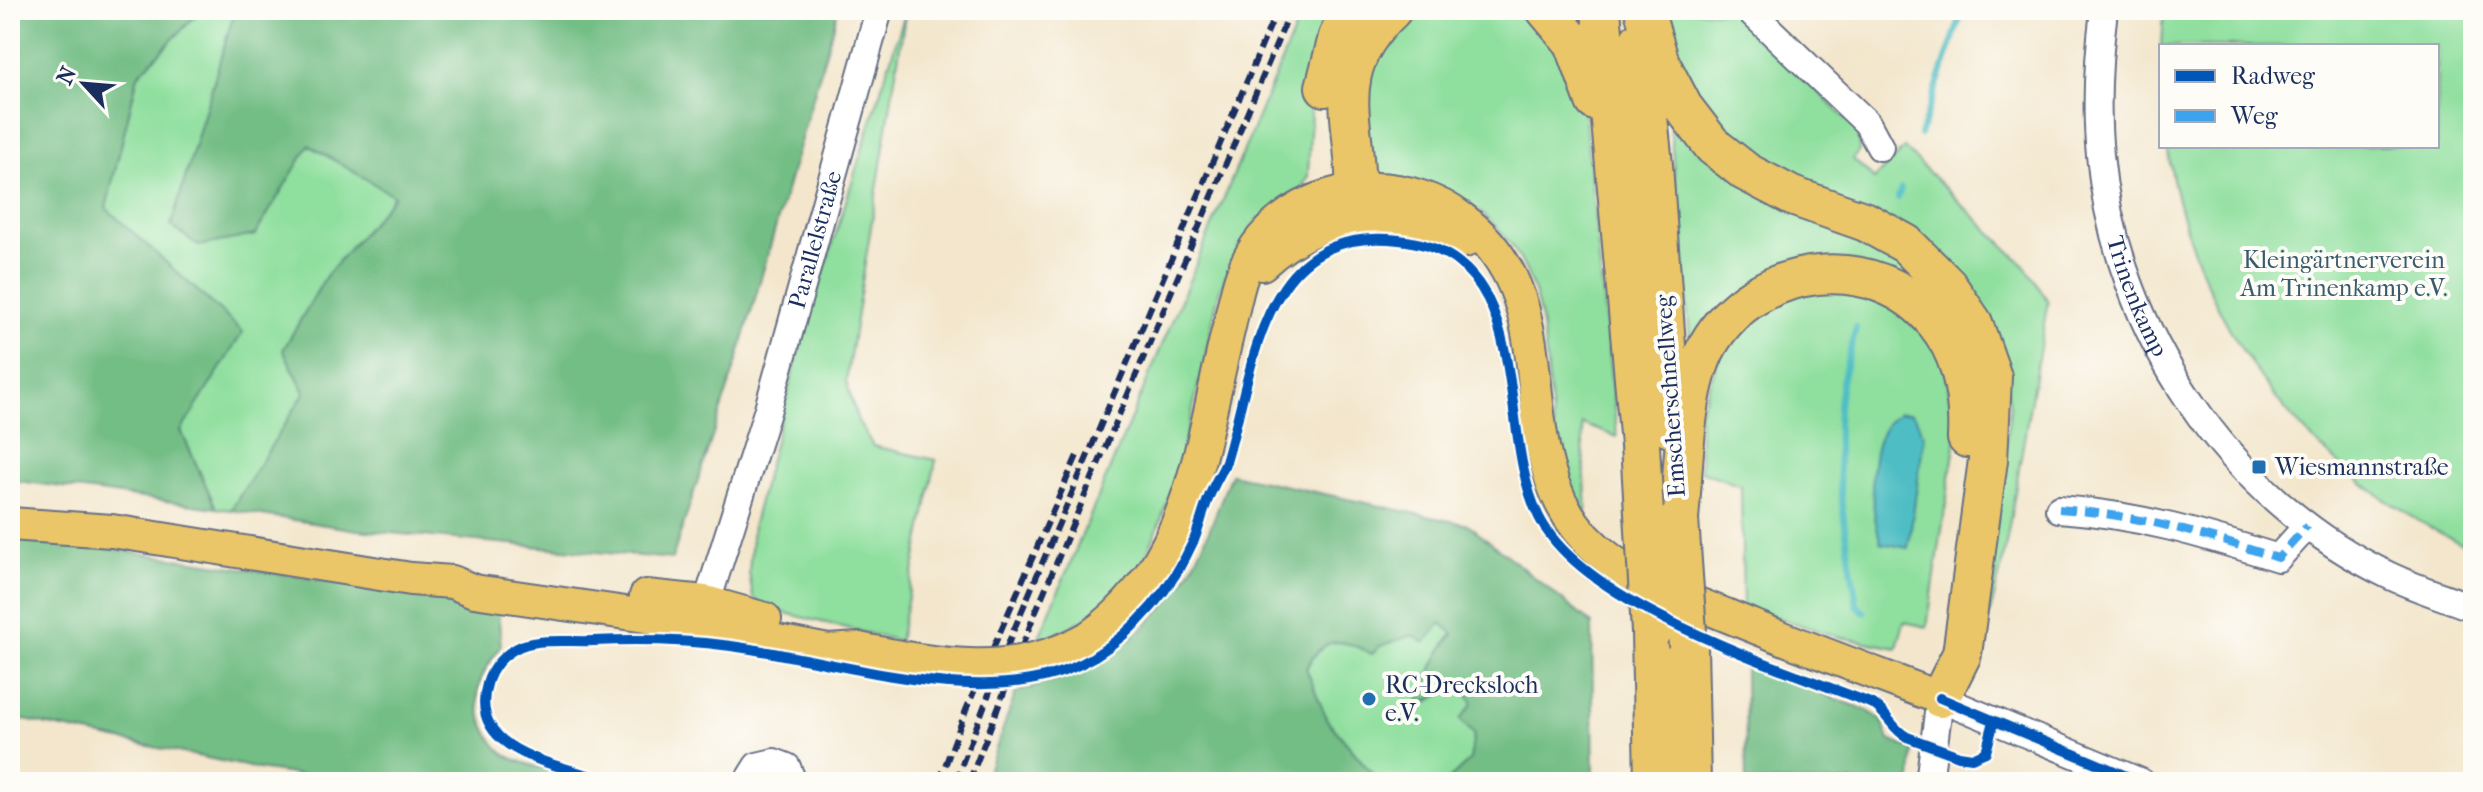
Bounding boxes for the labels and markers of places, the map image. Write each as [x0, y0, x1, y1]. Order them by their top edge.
place label: Wiesmannstraße [2274, 453, 2449, 481]
marker: Wiesmannstraße [2250, 458, 2268, 476]
place label: RC-Drecksloch e.V. [1385, 671, 1539, 727]
marker: RC-Drecksloch e.V. [1360, 690, 1378, 708]

